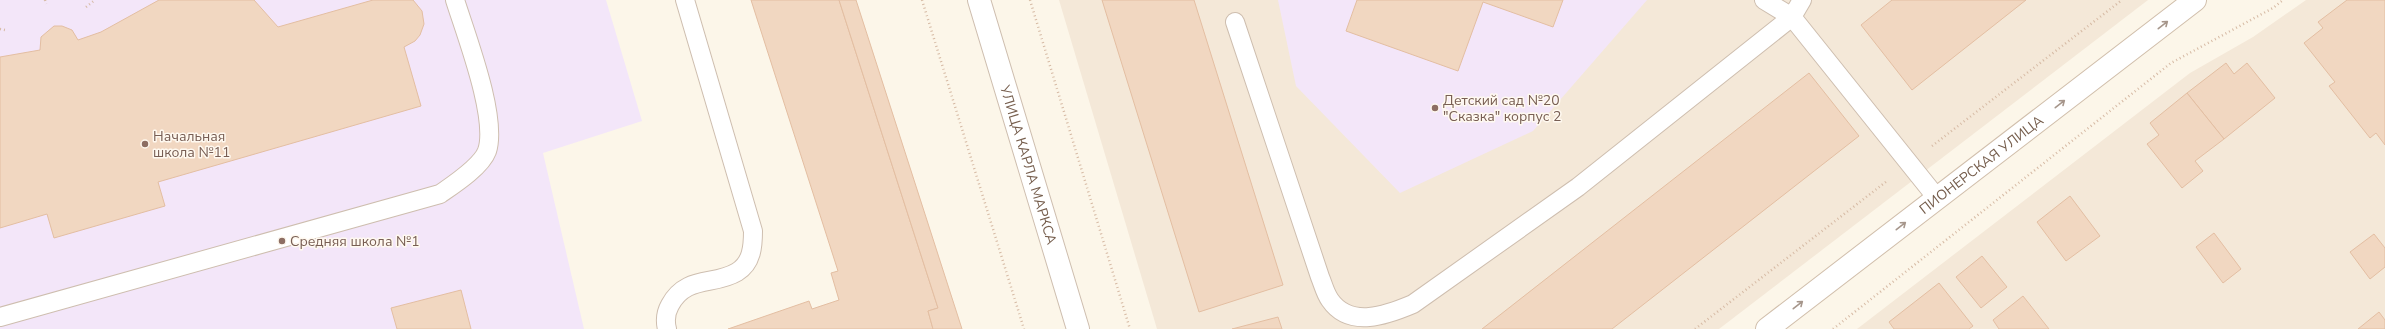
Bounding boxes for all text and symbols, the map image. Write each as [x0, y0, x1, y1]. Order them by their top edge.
one-way arrow [2157, 21, 2168, 29]
street label: УЛИЦА КАРЛА МАРКСА [995, 82, 1061, 247]
place label: Детский сад №20 "Сказка" корпус 2 [1443, 91, 1561, 126]
one-way arrow [2054, 100, 2065, 108]
marker: Детский сад №20 "Сказка" корпус 2 [1430, 103, 1440, 113]
street label: ПИОНЕРСКАЯ УЛИЦА [1915, 111, 2047, 219]
place label: Начальная школа №11 [153, 127, 230, 162]
marker: Начальная школа №11 [140, 139, 150, 149]
one-way arrow [1896, 222, 1907, 230]
place label: Средняя школа №1 [290, 232, 420, 251]
marker: Средняя школа №1 [277, 236, 287, 246]
one-way arrow [1793, 301, 1804, 309]

